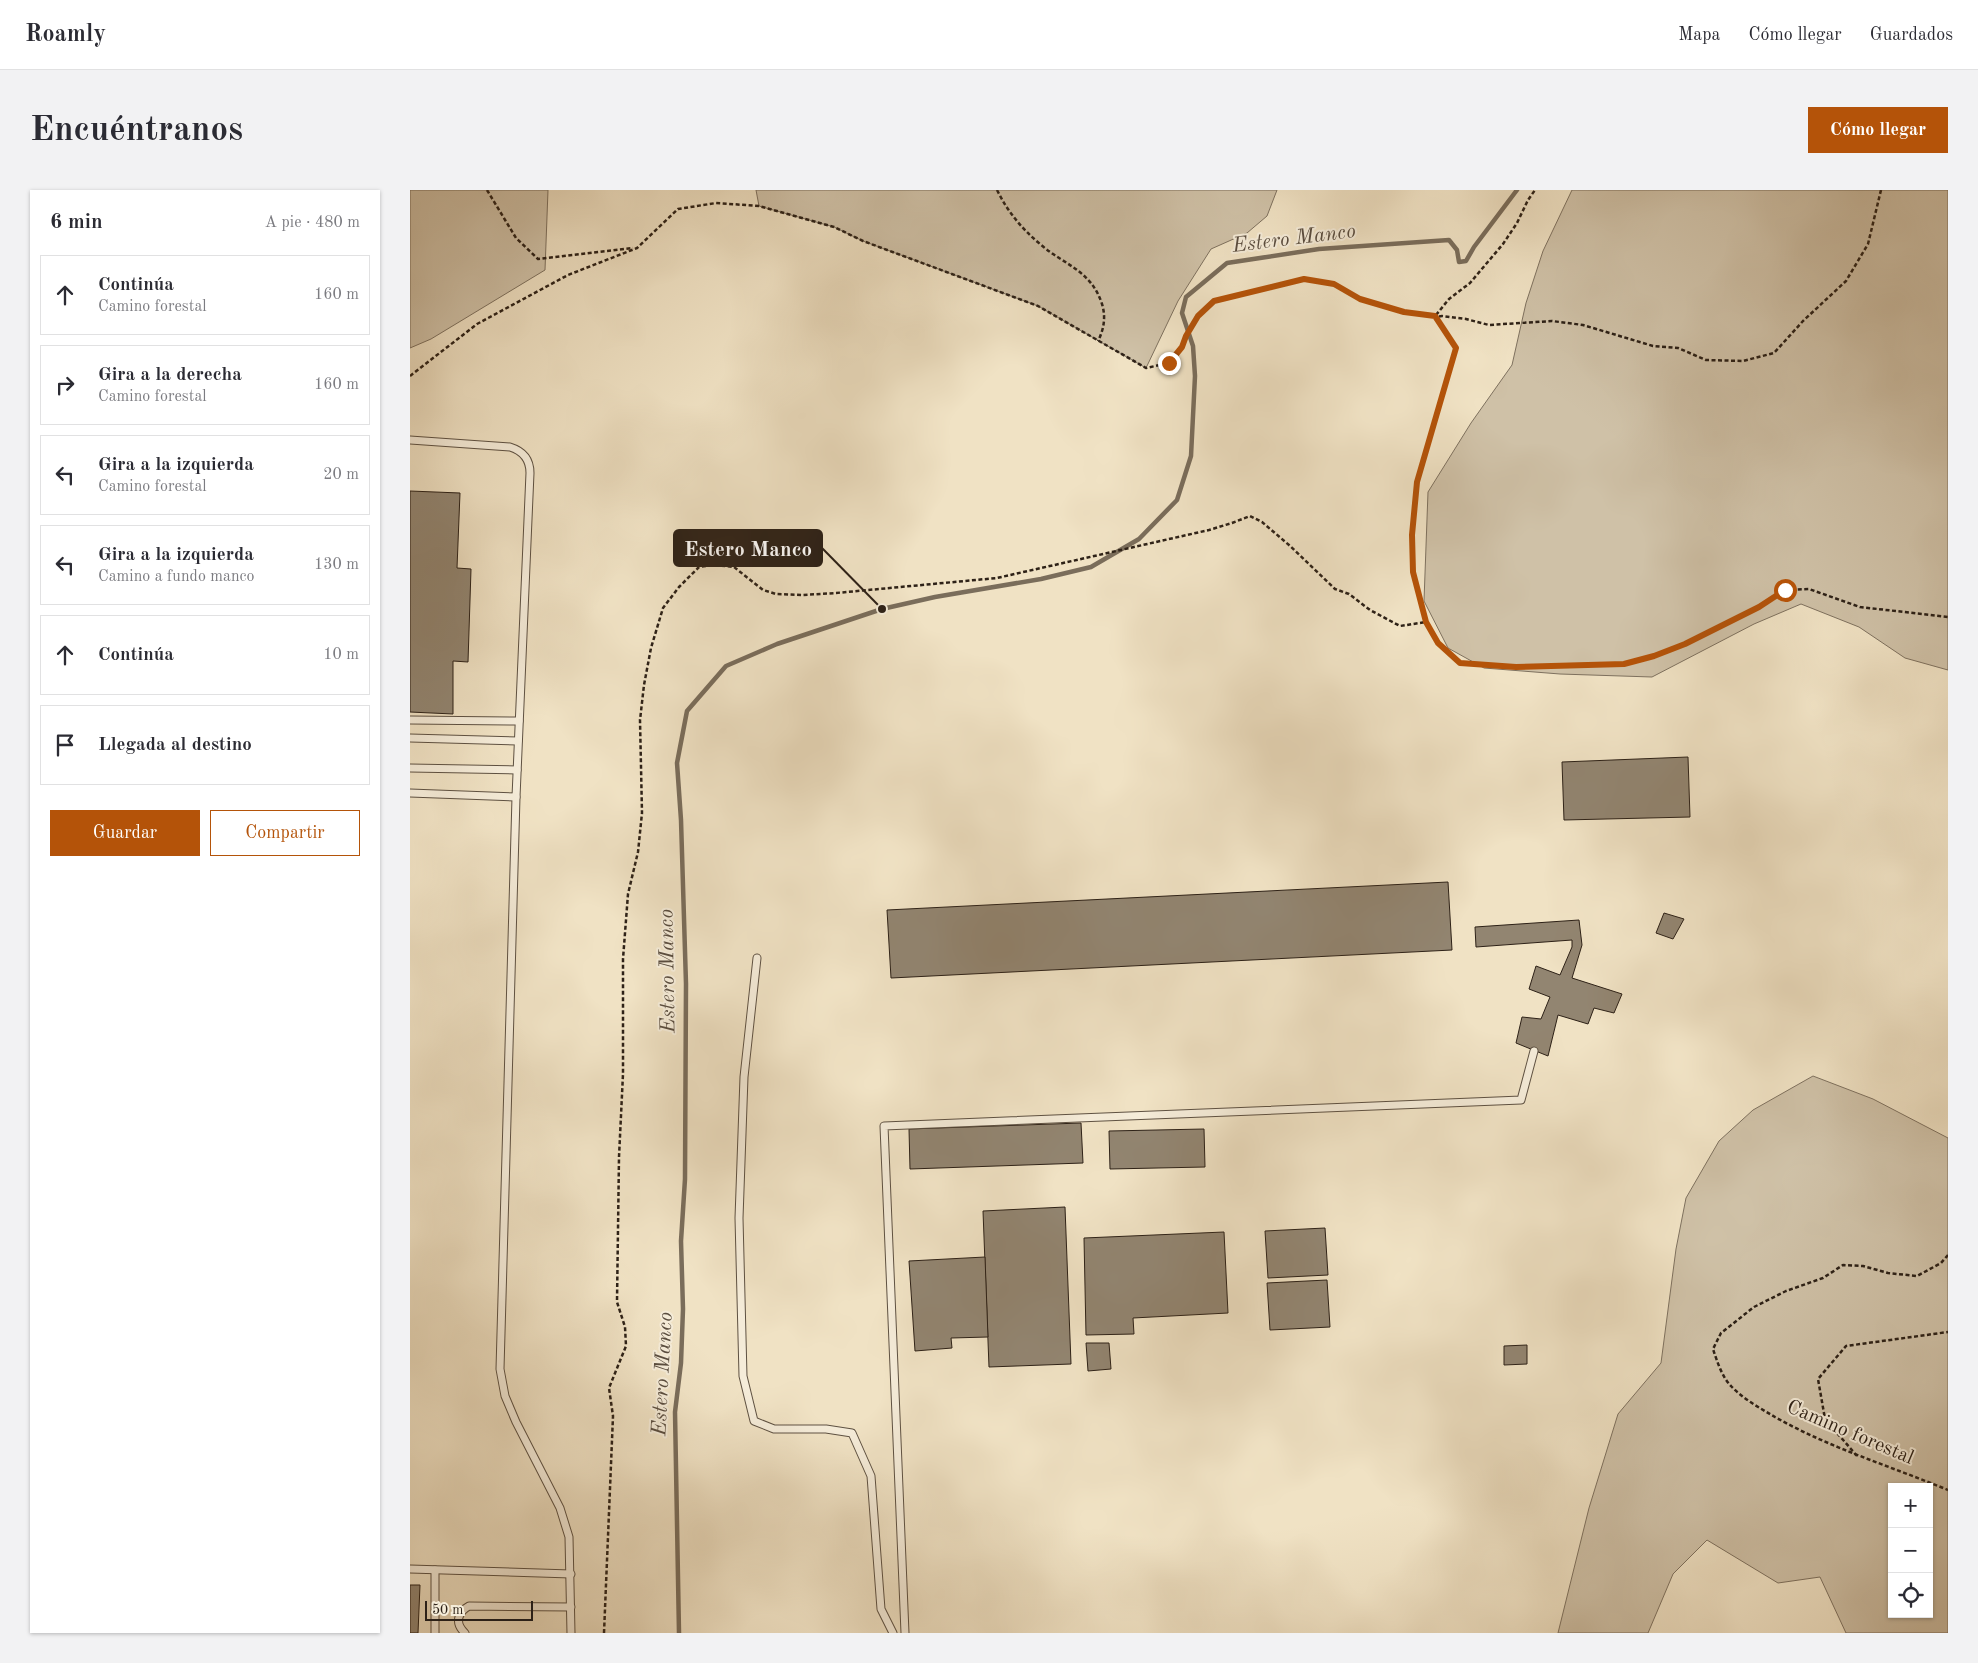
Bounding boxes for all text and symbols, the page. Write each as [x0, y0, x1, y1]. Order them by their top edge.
text: Roamly [25, 23, 106, 47]
text: Mapa [1678, 26, 1720, 44]
text: Cómo llegar [1748, 26, 1842, 44]
text: Guardados [1870, 26, 1953, 44]
button: Cómo llegar [1808, 107, 1948, 153]
text: Encuéntranos [30, 113, 243, 148]
text: 6 min [50, 212, 103, 233]
text: A pie · 480 m [265, 215, 360, 231]
water label: Estero Manco [1230, 221, 1357, 257]
text: Continúa [98, 276, 174, 295]
icon: ahead [51, 281, 79, 309]
text: 160 m [314, 287, 359, 303]
text: Camino forestal [98, 299, 207, 315]
route end [1158, 352, 1181, 375]
text: Gira a la derecha [98, 366, 242, 385]
icon: right [51, 371, 79, 399]
text: 160 m [314, 377, 359, 393]
text: Camino forestal [98, 389, 207, 405]
text: Gira a la izquierda [98, 456, 254, 475]
icon: left [51, 461, 79, 489]
text: 20 m [323, 467, 359, 483]
text: Camino forestal [98, 479, 207, 495]
callout: Estero Manco [674, 530, 822, 566]
text: Estero Manco [684, 540, 812, 561]
text: Gira a la izquierda [98, 546, 254, 565]
icon: left [51, 551, 79, 579]
text: 130 m [314, 557, 359, 573]
text: Camino a fundo manco [98, 569, 254, 585]
route start [1774, 579, 1797, 602]
icon: ahead [51, 641, 79, 669]
text: Continúa [98, 646, 174, 665]
text: 10 m [323, 647, 359, 663]
icon: arrive [51, 731, 79, 759]
text: Llegada al destino [98, 736, 252, 755]
button: Guardar [50, 810, 200, 856]
button: Compartir [210, 810, 360, 856]
water label: Estero Manco [656, 909, 680, 1034]
water label: Estero Manco [649, 1311, 677, 1438]
street label: Camino forestal [1784, 1397, 1916, 1469]
map controls [1888, 1483, 1933, 1618]
button: + [1888, 1483, 1933, 1528]
button: − [1888, 1528, 1933, 1573]
button: locate [1888, 1573, 1933, 1618]
scale bar [425, 1598, 532, 1621]
text: 50 m [432, 1603, 463, 1617]

